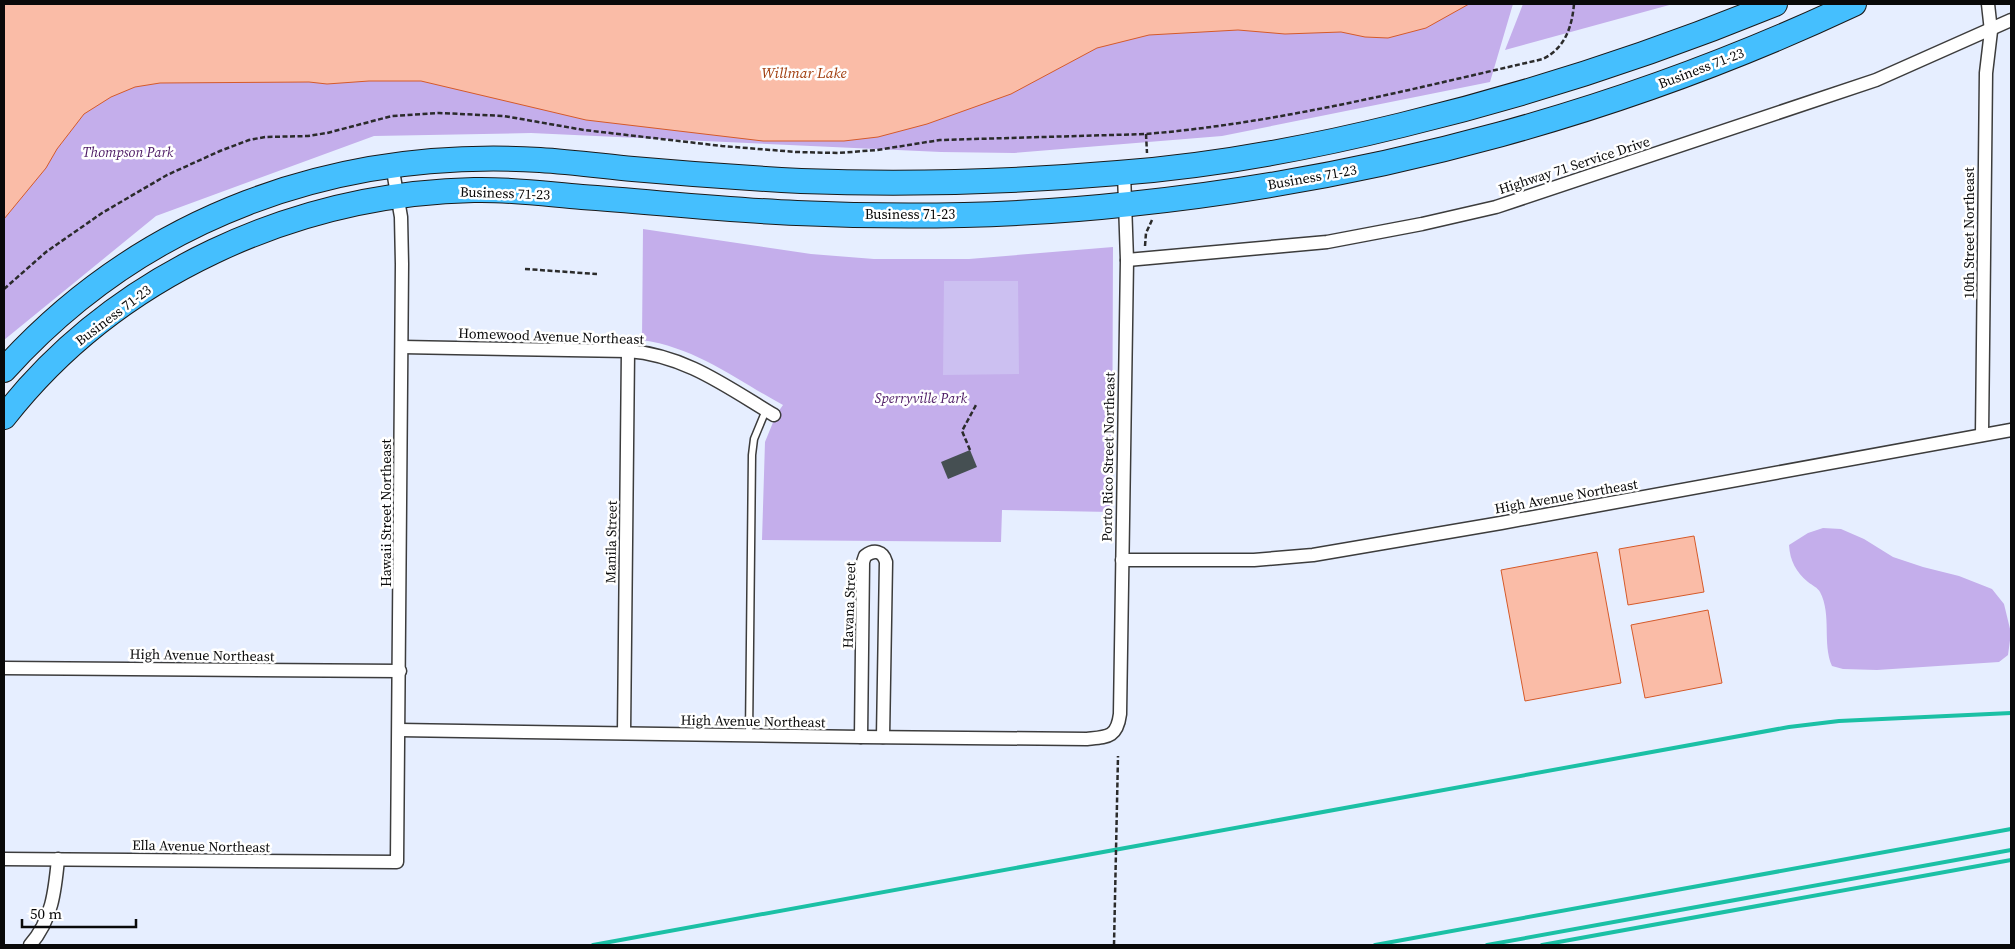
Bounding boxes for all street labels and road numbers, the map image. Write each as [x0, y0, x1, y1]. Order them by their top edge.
street label: Business 71-23 [1655, 42, 1747, 94]
street label: Highway 71 Service Drive [1496, 131, 1652, 199]
street label: Business 71-23 [1266, 159, 1358, 195]
street label: 10th Street Northeast [1959, 167, 1979, 299]
street label: Business 71-23 [460, 181, 550, 205]
street label: Business 71-23 [865, 204, 955, 224]
street label: Business 71-23 [71, 280, 155, 350]
street label: Homewood Avenue Northeast [458, 323, 645, 349]
street label: Porto Rico Street Northeast [1097, 372, 1119, 542]
street label: Hawaii Street Northeast [376, 439, 396, 587]
street label: High Avenue Northeast [1493, 473, 1640, 518]
street label: Manila Street [600, 500, 622, 584]
street label: Havana Street [837, 561, 861, 649]
street label: High Avenue Northeast [129, 644, 275, 666]
street label: High Avenue Northeast [680, 710, 826, 732]
street label: Ella Avenue Northeast [132, 835, 271, 857]

